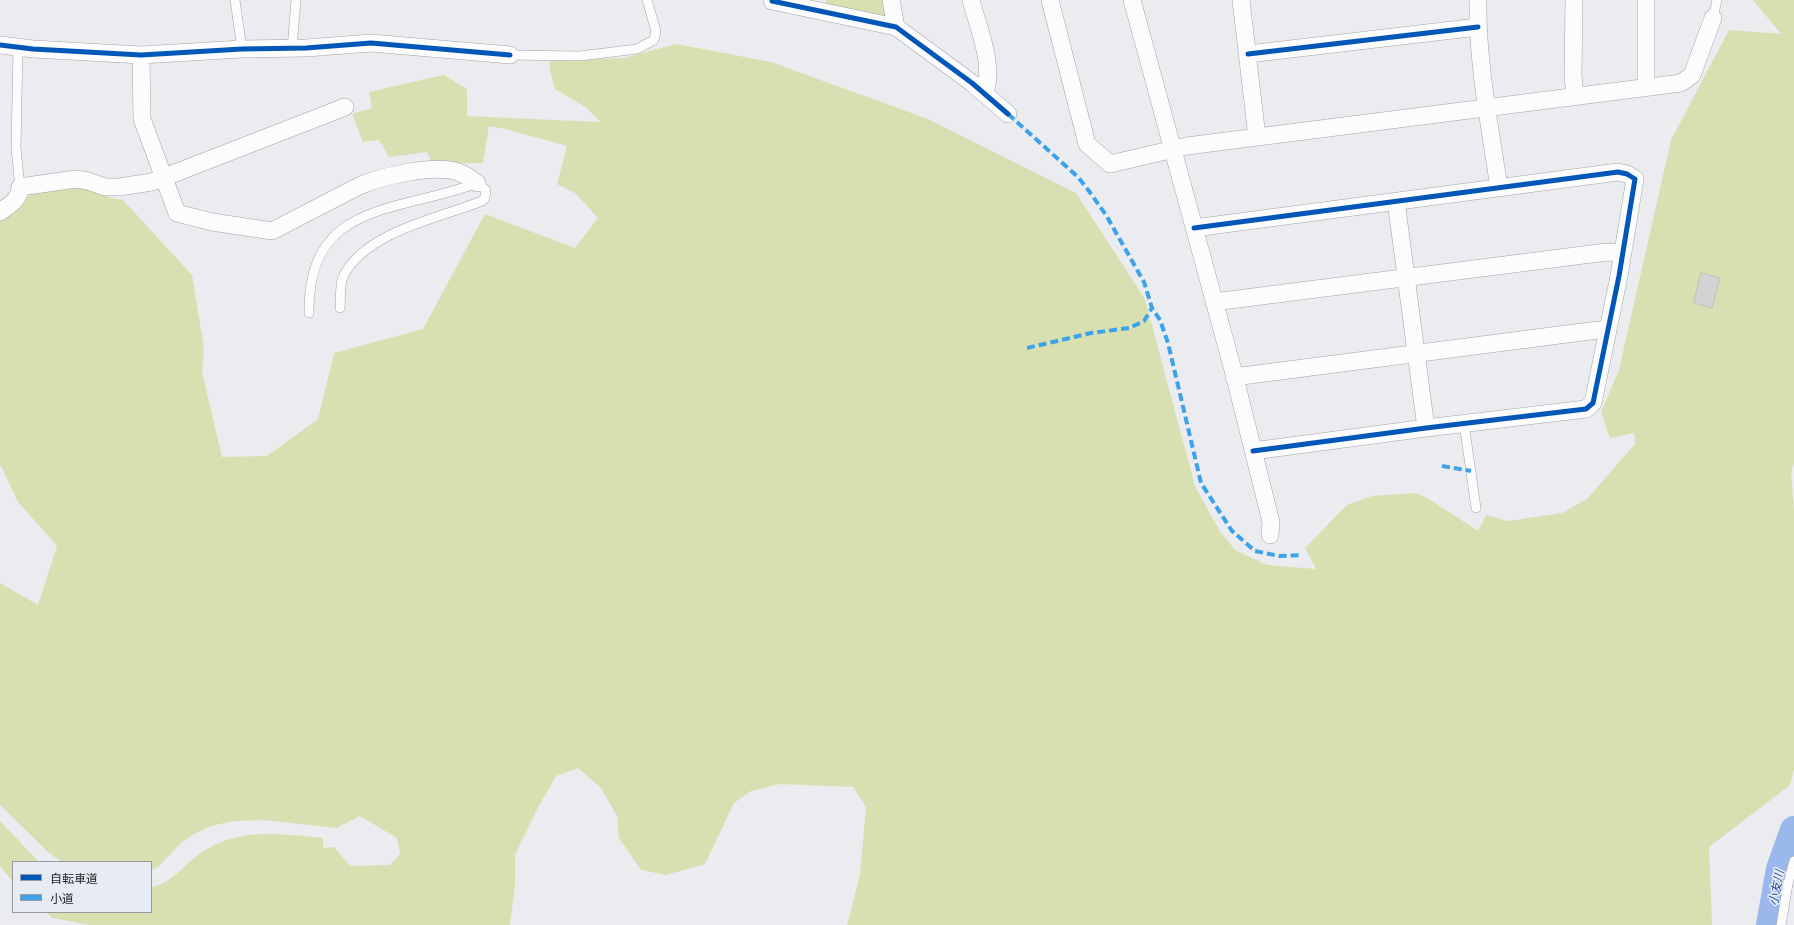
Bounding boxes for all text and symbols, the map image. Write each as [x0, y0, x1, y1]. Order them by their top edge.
legend [12, 861, 152, 913]
water label: 小友川 [1766, 869, 1788, 907]
text: 自転車道 [50, 872, 98, 886]
text: 小道 [50, 892, 74, 906]

